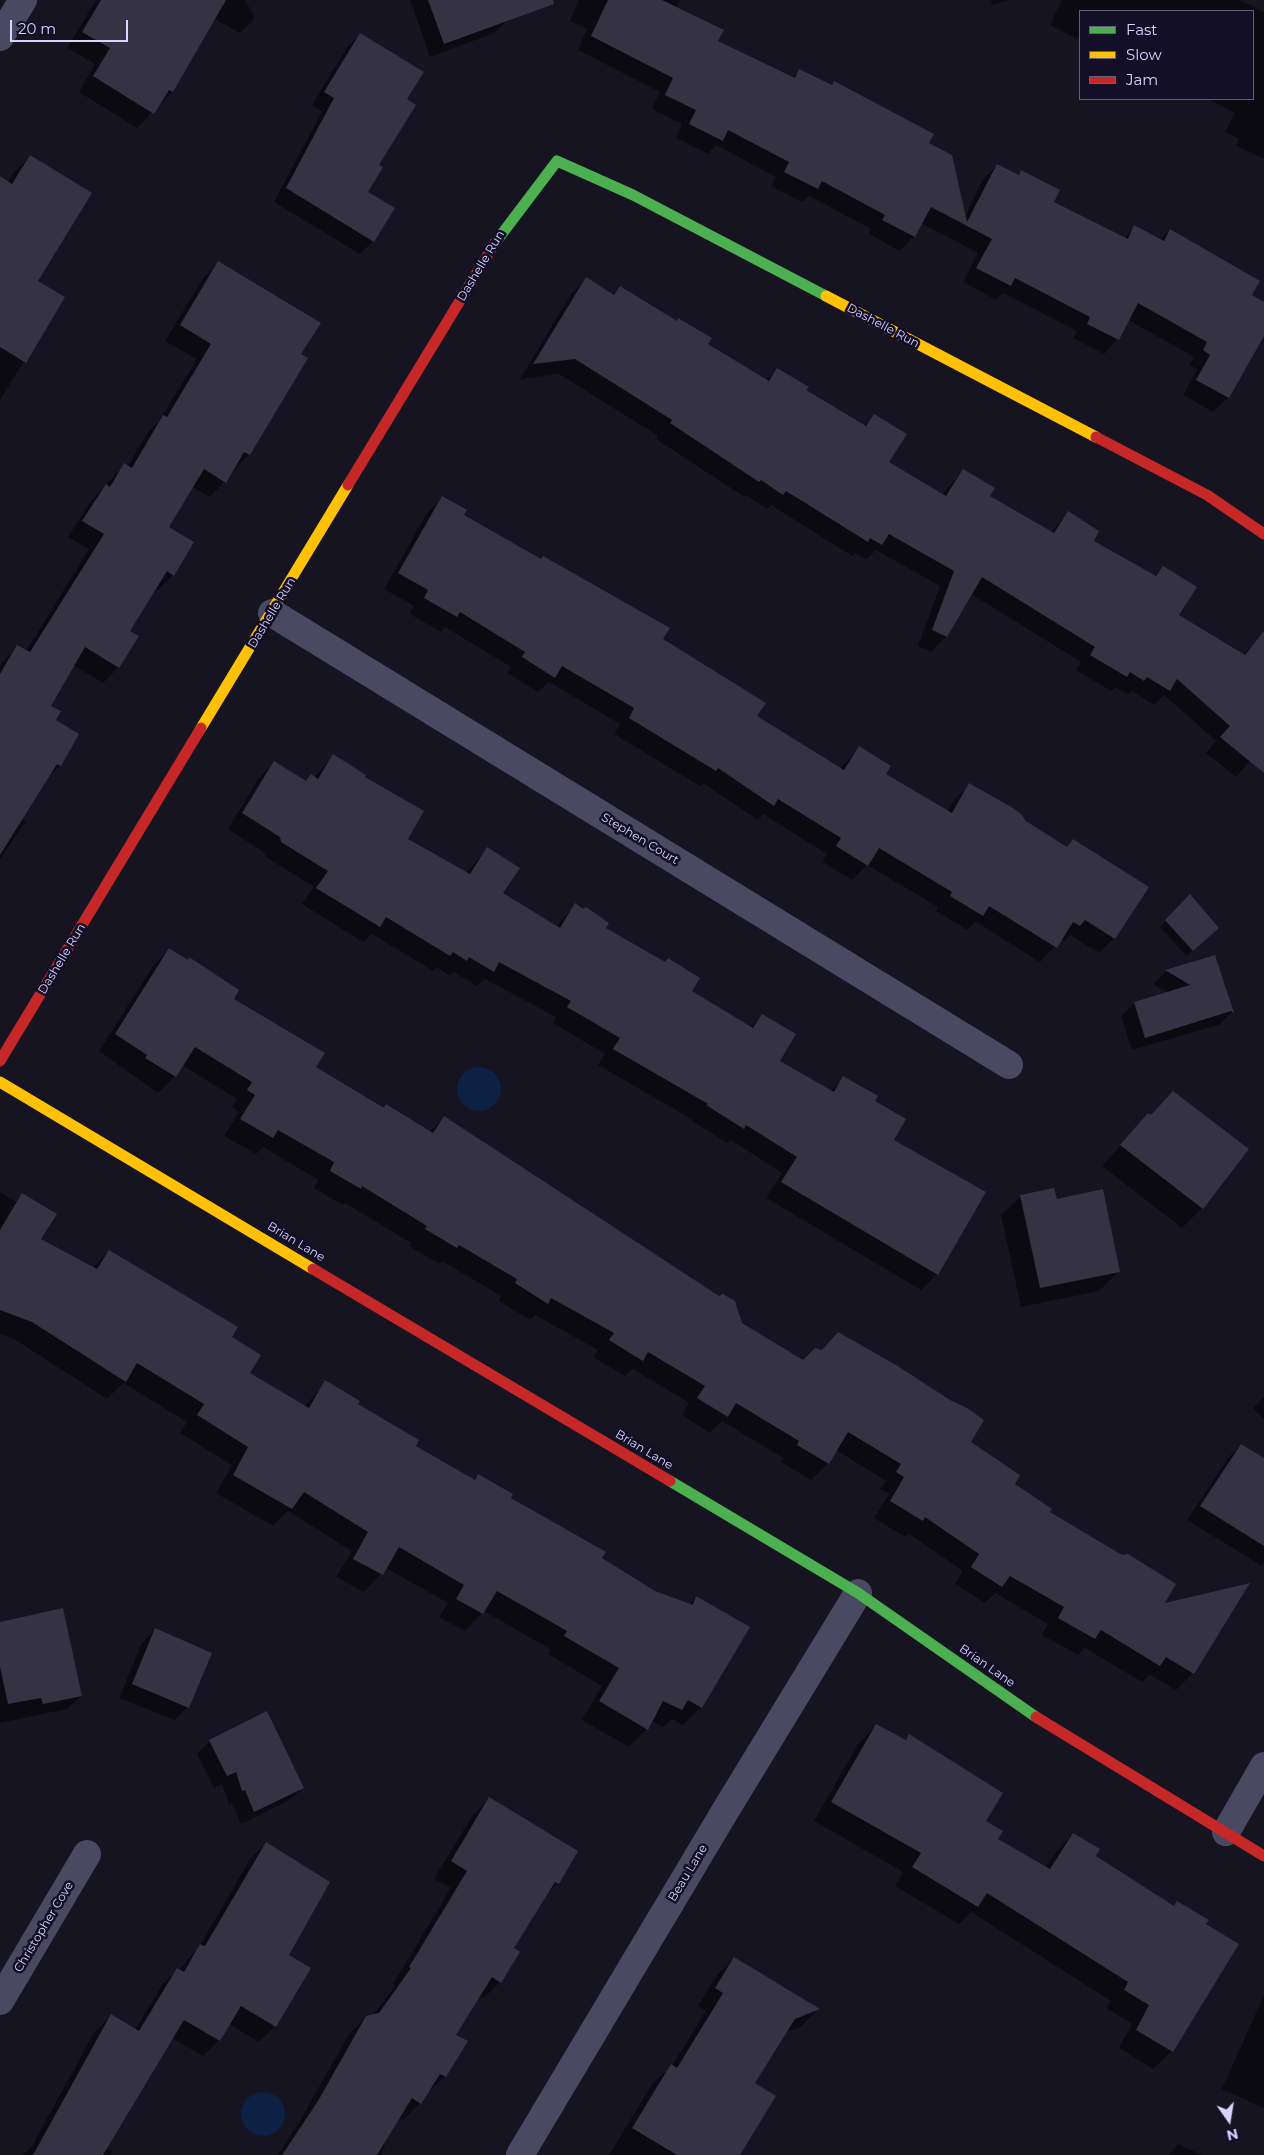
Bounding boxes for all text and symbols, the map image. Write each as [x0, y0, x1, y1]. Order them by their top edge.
scale bar [12, 10, 130, 42]
legend [1079, 10, 1254, 100]
text: 20 m [18, 19, 56, 38]
text: Fast [1126, 20, 1157, 39]
text: Slow [1126, 45, 1162, 64]
text: Jam [1126, 70, 1158, 89]
street label: Dashelle Run [454, 228, 508, 304]
street label: Dashelle Run [844, 301, 922, 351]
street label: Dashelle Run [245, 575, 299, 651]
street label: Stephen Court [599, 810, 681, 868]
street label: Dashelle Run [35, 921, 89, 997]
street label: Brian Lane [265, 1219, 327, 1265]
street label: Brian Lane [613, 1427, 675, 1473]
street label: Brian Lane [956, 1642, 1018, 1690]
street label: Beau Lane [665, 1842, 711, 1904]
street label: Christopher Cove [11, 1879, 77, 1975]
north arrow [1204, 2095, 1254, 2145]
text: N [1225, 2125, 1240, 2145]

